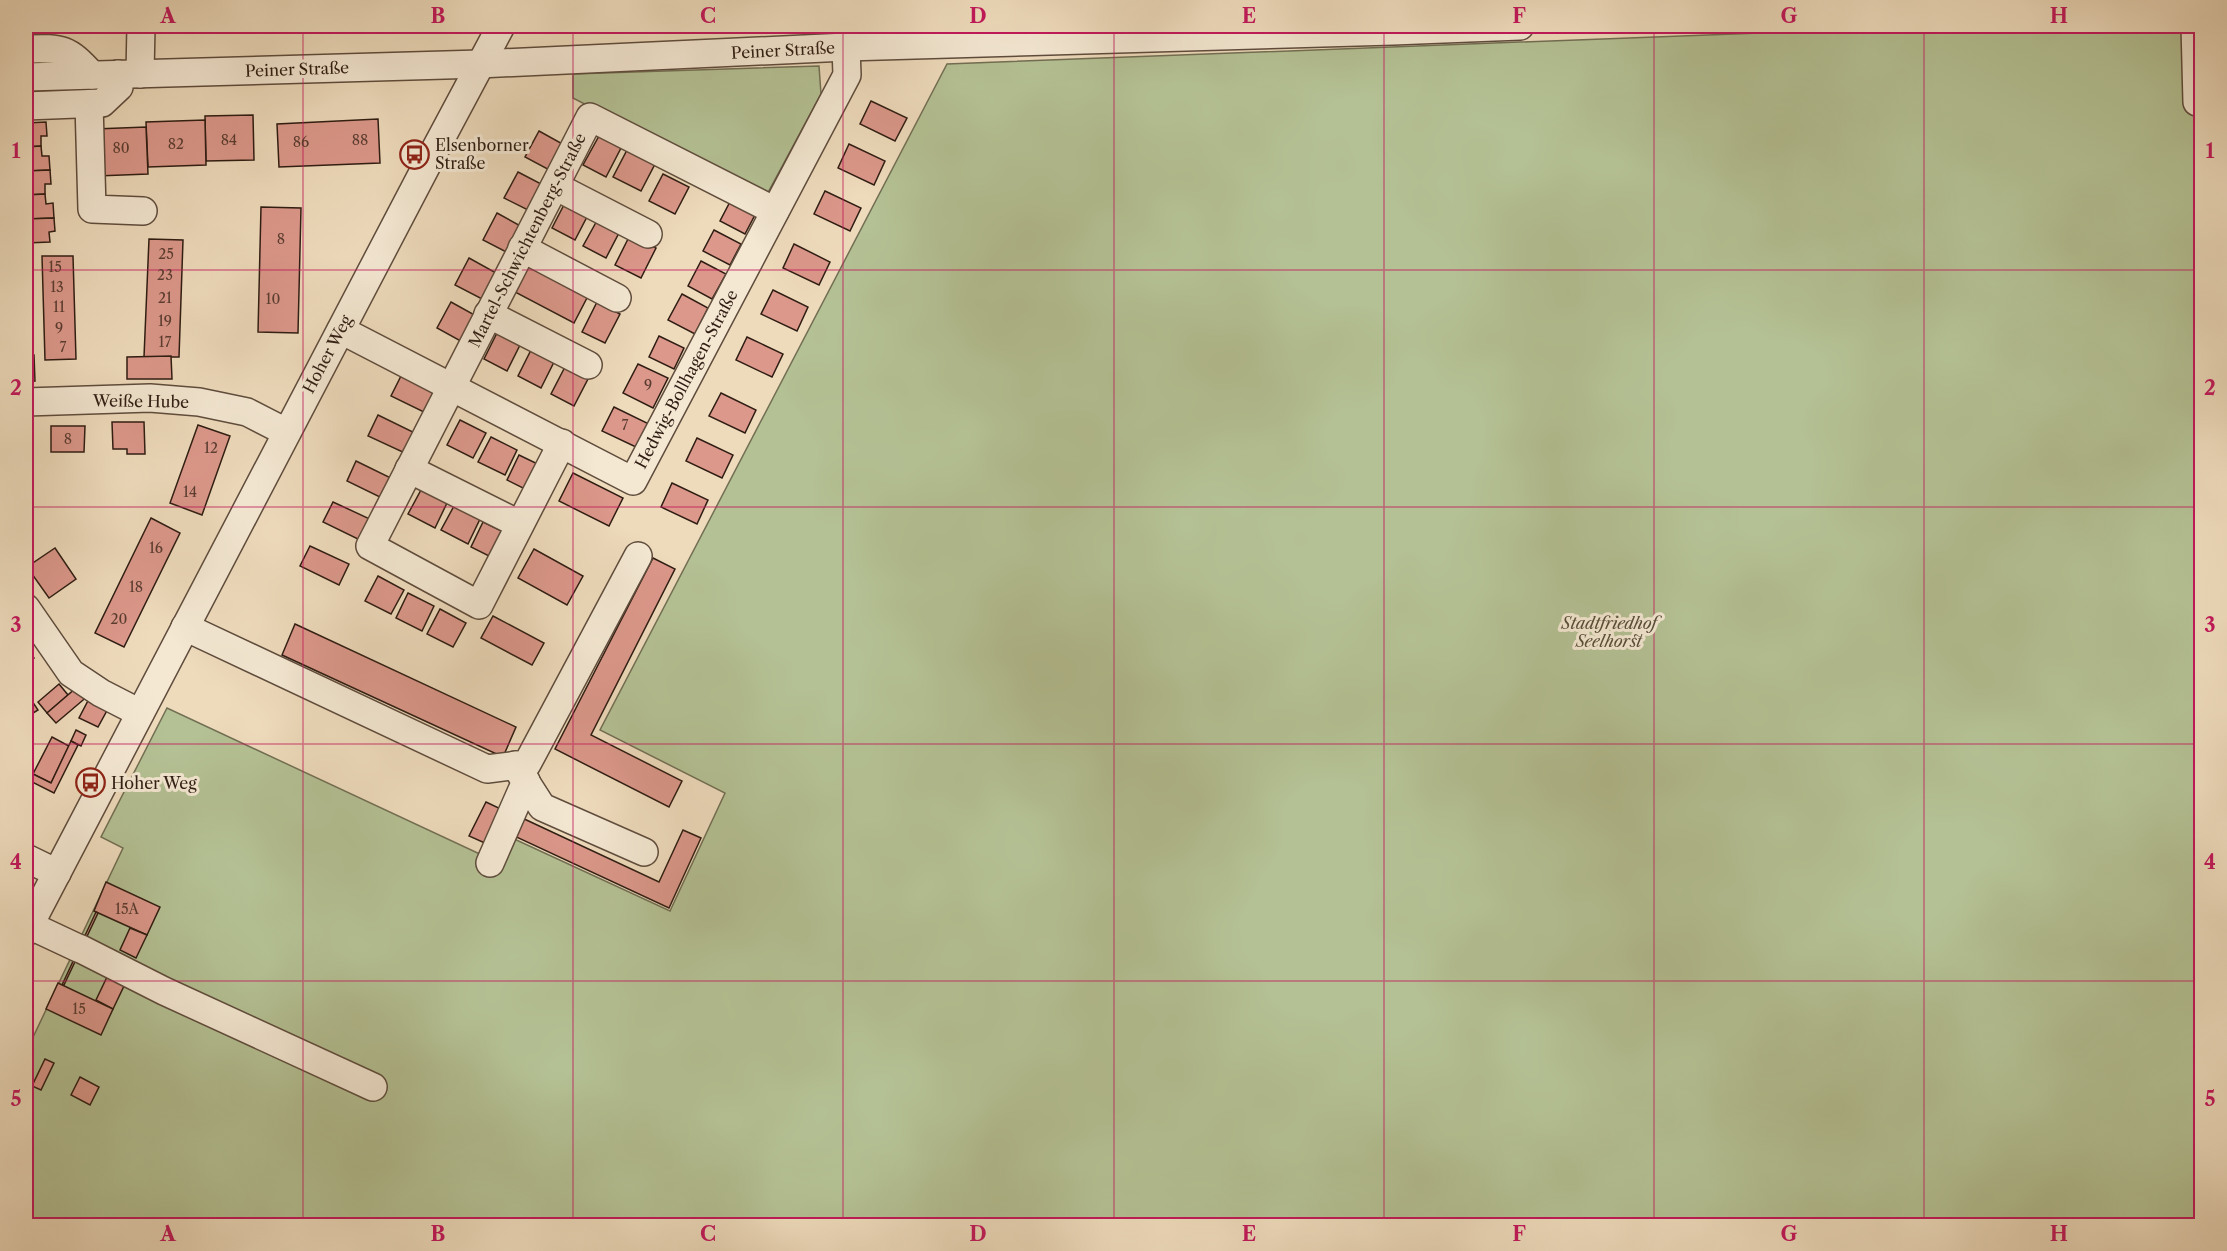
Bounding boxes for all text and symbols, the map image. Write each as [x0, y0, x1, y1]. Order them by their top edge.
text: A [159, 4, 176, 28]
text: B [431, 4, 446, 28]
text: C [700, 4, 716, 28]
text: D [969, 4, 987, 28]
text: E [1242, 4, 1256, 28]
text: F [1512, 4, 1526, 28]
text: G [1781, 4, 1798, 28]
text: H [2050, 4, 2068, 28]
street label: Peiner Straße [731, 37, 836, 63]
street label: Peiner Straße [245, 57, 349, 81]
street label: Martel-Schwichtenberg-Straße [464, 129, 590, 351]
house number: 84 [221, 131, 237, 149]
house number: 88 [352, 131, 368, 149]
house number: 86 [293, 133, 309, 151]
house number: 82 [168, 135, 184, 153]
place label: Elsenborner Straße [435, 135, 529, 173]
bus stop icon: Elsenborner Straße [398, 138, 430, 170]
text: 1 [12, 139, 21, 163]
house number: 80 [112, 139, 130, 157]
text: 1 [2206, 139, 2215, 163]
house number: 8 [277, 230, 285, 248]
house number: 25 [158, 245, 174, 263]
house number: 15 [48, 258, 62, 276]
house number: 23 [157, 266, 173, 284]
house number: 13 [50, 278, 64, 296]
street label: Hedwig-Bollhagen-Straße [630, 286, 742, 472]
house number: 21 [158, 289, 172, 307]
house number: 10 [266, 290, 280, 308]
house number: 11 [53, 298, 65, 316]
street label: Hoher Weg [298, 311, 356, 397]
house number: 19 [158, 312, 172, 330]
house number: 9 [55, 319, 63, 337]
house number: 17 [159, 333, 171, 351]
house number: 7 [60, 338, 67, 356]
text: 2 [10, 376, 22, 400]
house number: 9 [644, 376, 652, 394]
text: 2 [2204, 376, 2216, 400]
street label: Weiße Hube [92, 390, 189, 412]
house number: 7 [622, 416, 629, 434]
house number: 8 [64, 430, 72, 448]
house number: 12 [204, 439, 218, 457]
house number: 14 [183, 483, 197, 501]
house number: 16 [149, 539, 163, 557]
house number: 18 [129, 578, 143, 596]
house number: 20 [111, 610, 128, 628]
text: 3 [10, 613, 22, 637]
park label: Stadtfriedhof Seelhorst [1561, 613, 1662, 651]
text: 3 [2204, 613, 2216, 637]
bus stop icon: Hoher Weg [74, 767, 106, 799]
place label: Hoher Weg [111, 773, 197, 793]
text: 4 [10, 850, 22, 874]
text: 4 [2204, 850, 2216, 874]
house number: 15A [115, 900, 140, 918]
house number: 15 [72, 1000, 86, 1018]
text: 5 [10, 1087, 22, 1111]
text: 5 [2204, 1087, 2216, 1111]
text: A [159, 1222, 176, 1246]
text: B [431, 1222, 446, 1246]
text: C [700, 1222, 716, 1246]
text: D [969, 1222, 987, 1246]
text: E [1242, 1222, 1256, 1246]
text: F [1512, 1222, 1526, 1246]
text: G [1781, 1222, 1798, 1246]
text: H [2050, 1222, 2068, 1246]

